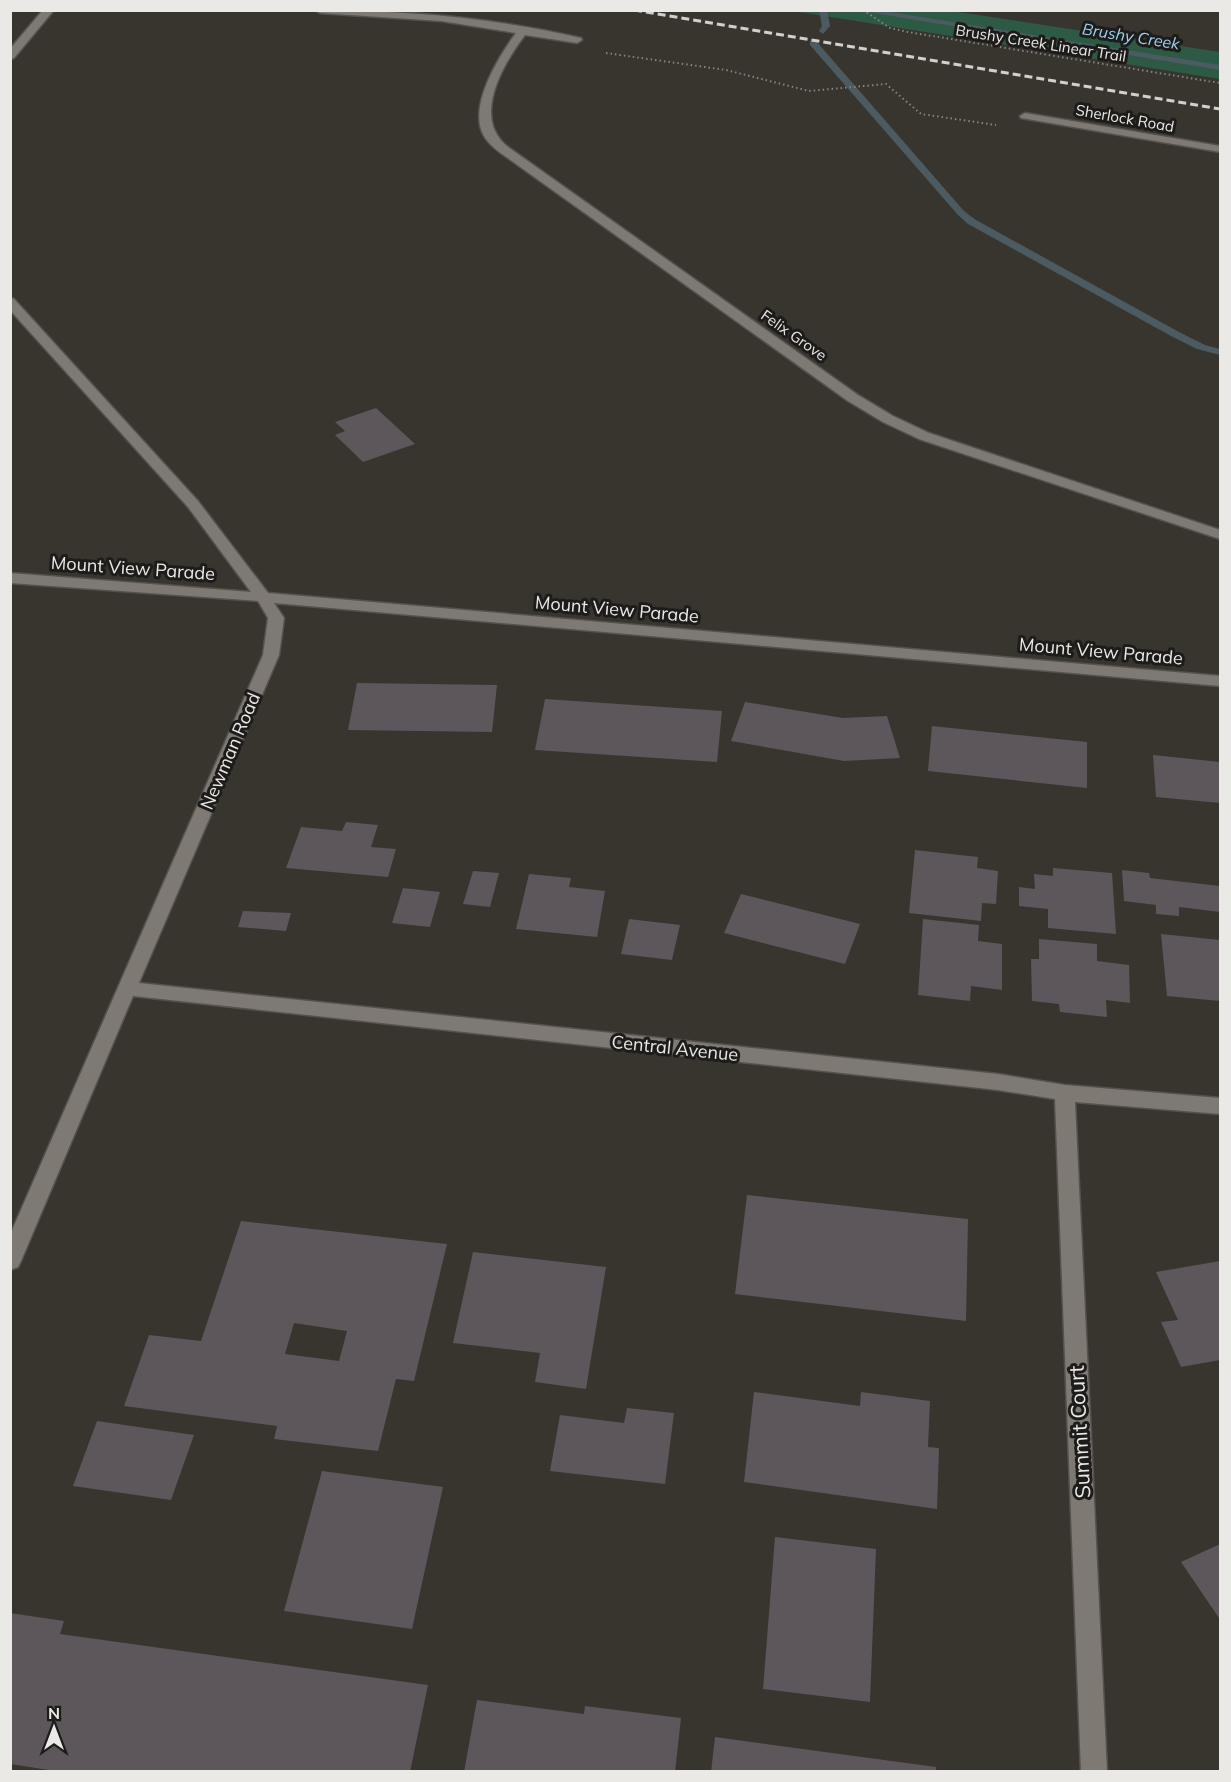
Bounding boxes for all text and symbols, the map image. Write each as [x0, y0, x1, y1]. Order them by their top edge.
water label: Brushy Creek [1081, 18, 1182, 54]
street label: Brushy Creek Linear Trail [954, 20, 1128, 66]
street label: Sherlock Road [1074, 100, 1176, 136]
street label: Felix Grove [757, 305, 831, 365]
street label: Mount View Parade [50, 551, 216, 585]
street label: Mount View Parade [534, 590, 700, 628]
street label: Mount View Parade [1018, 632, 1184, 670]
street label: Newman Road [195, 689, 265, 813]
street label: Central Avenue [611, 1030, 739, 1066]
street label: Summit Court [1063, 1365, 1095, 1499]
north arrow [24, 1698, 84, 1758]
text: N [48, 1703, 60, 1723]

